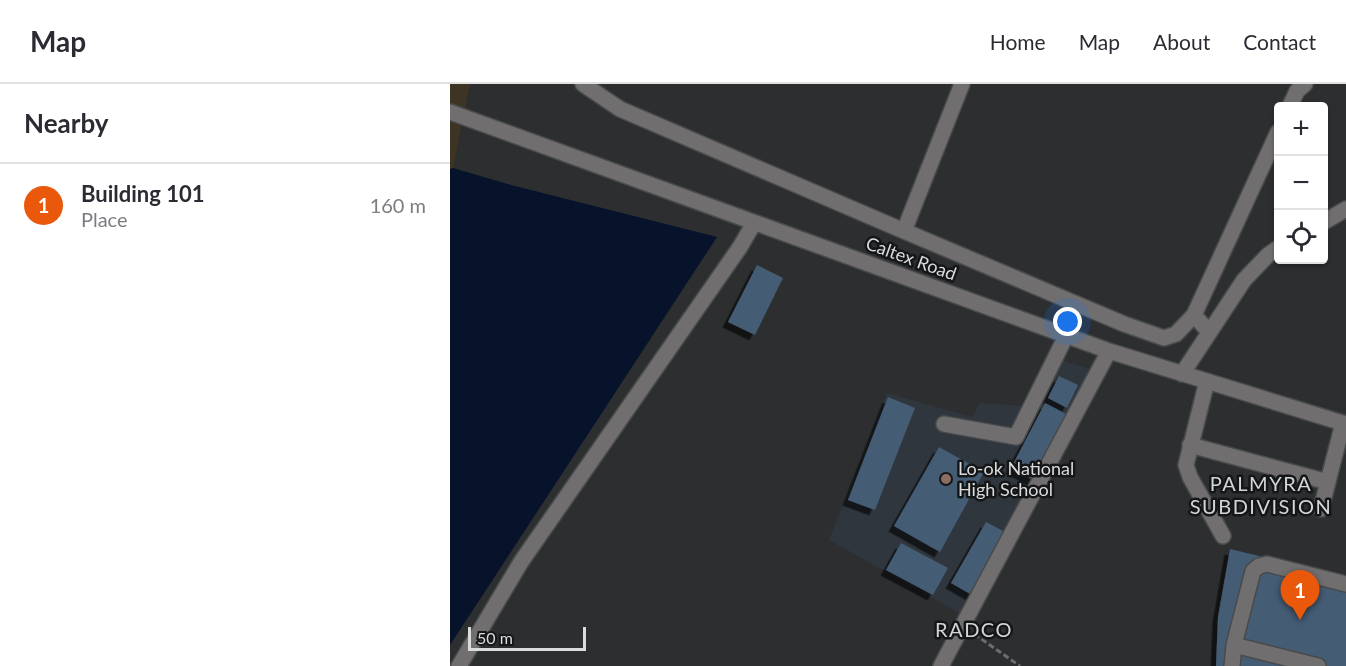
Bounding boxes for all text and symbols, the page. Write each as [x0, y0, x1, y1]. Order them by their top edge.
text: Map [30, 24, 86, 58]
text: Home [990, 29, 1046, 54]
text: Map [1079, 29, 1120, 54]
text: About [1153, 29, 1210, 54]
text: Contact [1243, 29, 1316, 54]
map controls [1274, 102, 1328, 264]
button: + [1274, 102, 1328, 156]
text: Nearby [24, 107, 109, 139]
button: − [1274, 156, 1328, 210]
text: Building 101 [81, 180, 204, 207]
text: 1 [38, 193, 49, 217]
text: 160 m [370, 193, 426, 217]
text: Place [81, 207, 128, 231]
button: locate [1274, 210, 1328, 264]
street label: Caltex Road [863, 232, 960, 285]
your location [1053, 307, 1082, 336]
place label: Lo-ok National High School [958, 457, 1074, 500]
district label: PALMYRA SUBDIVISION [1190, 471, 1332, 518]
marker: Lo-ok National High School [939, 472, 953, 486]
pin: 1 [1280, 570, 1320, 620]
district label: RADCO [935, 617, 1013, 641]
scale bar [468, 624, 586, 652]
text: 50 m [477, 628, 513, 647]

